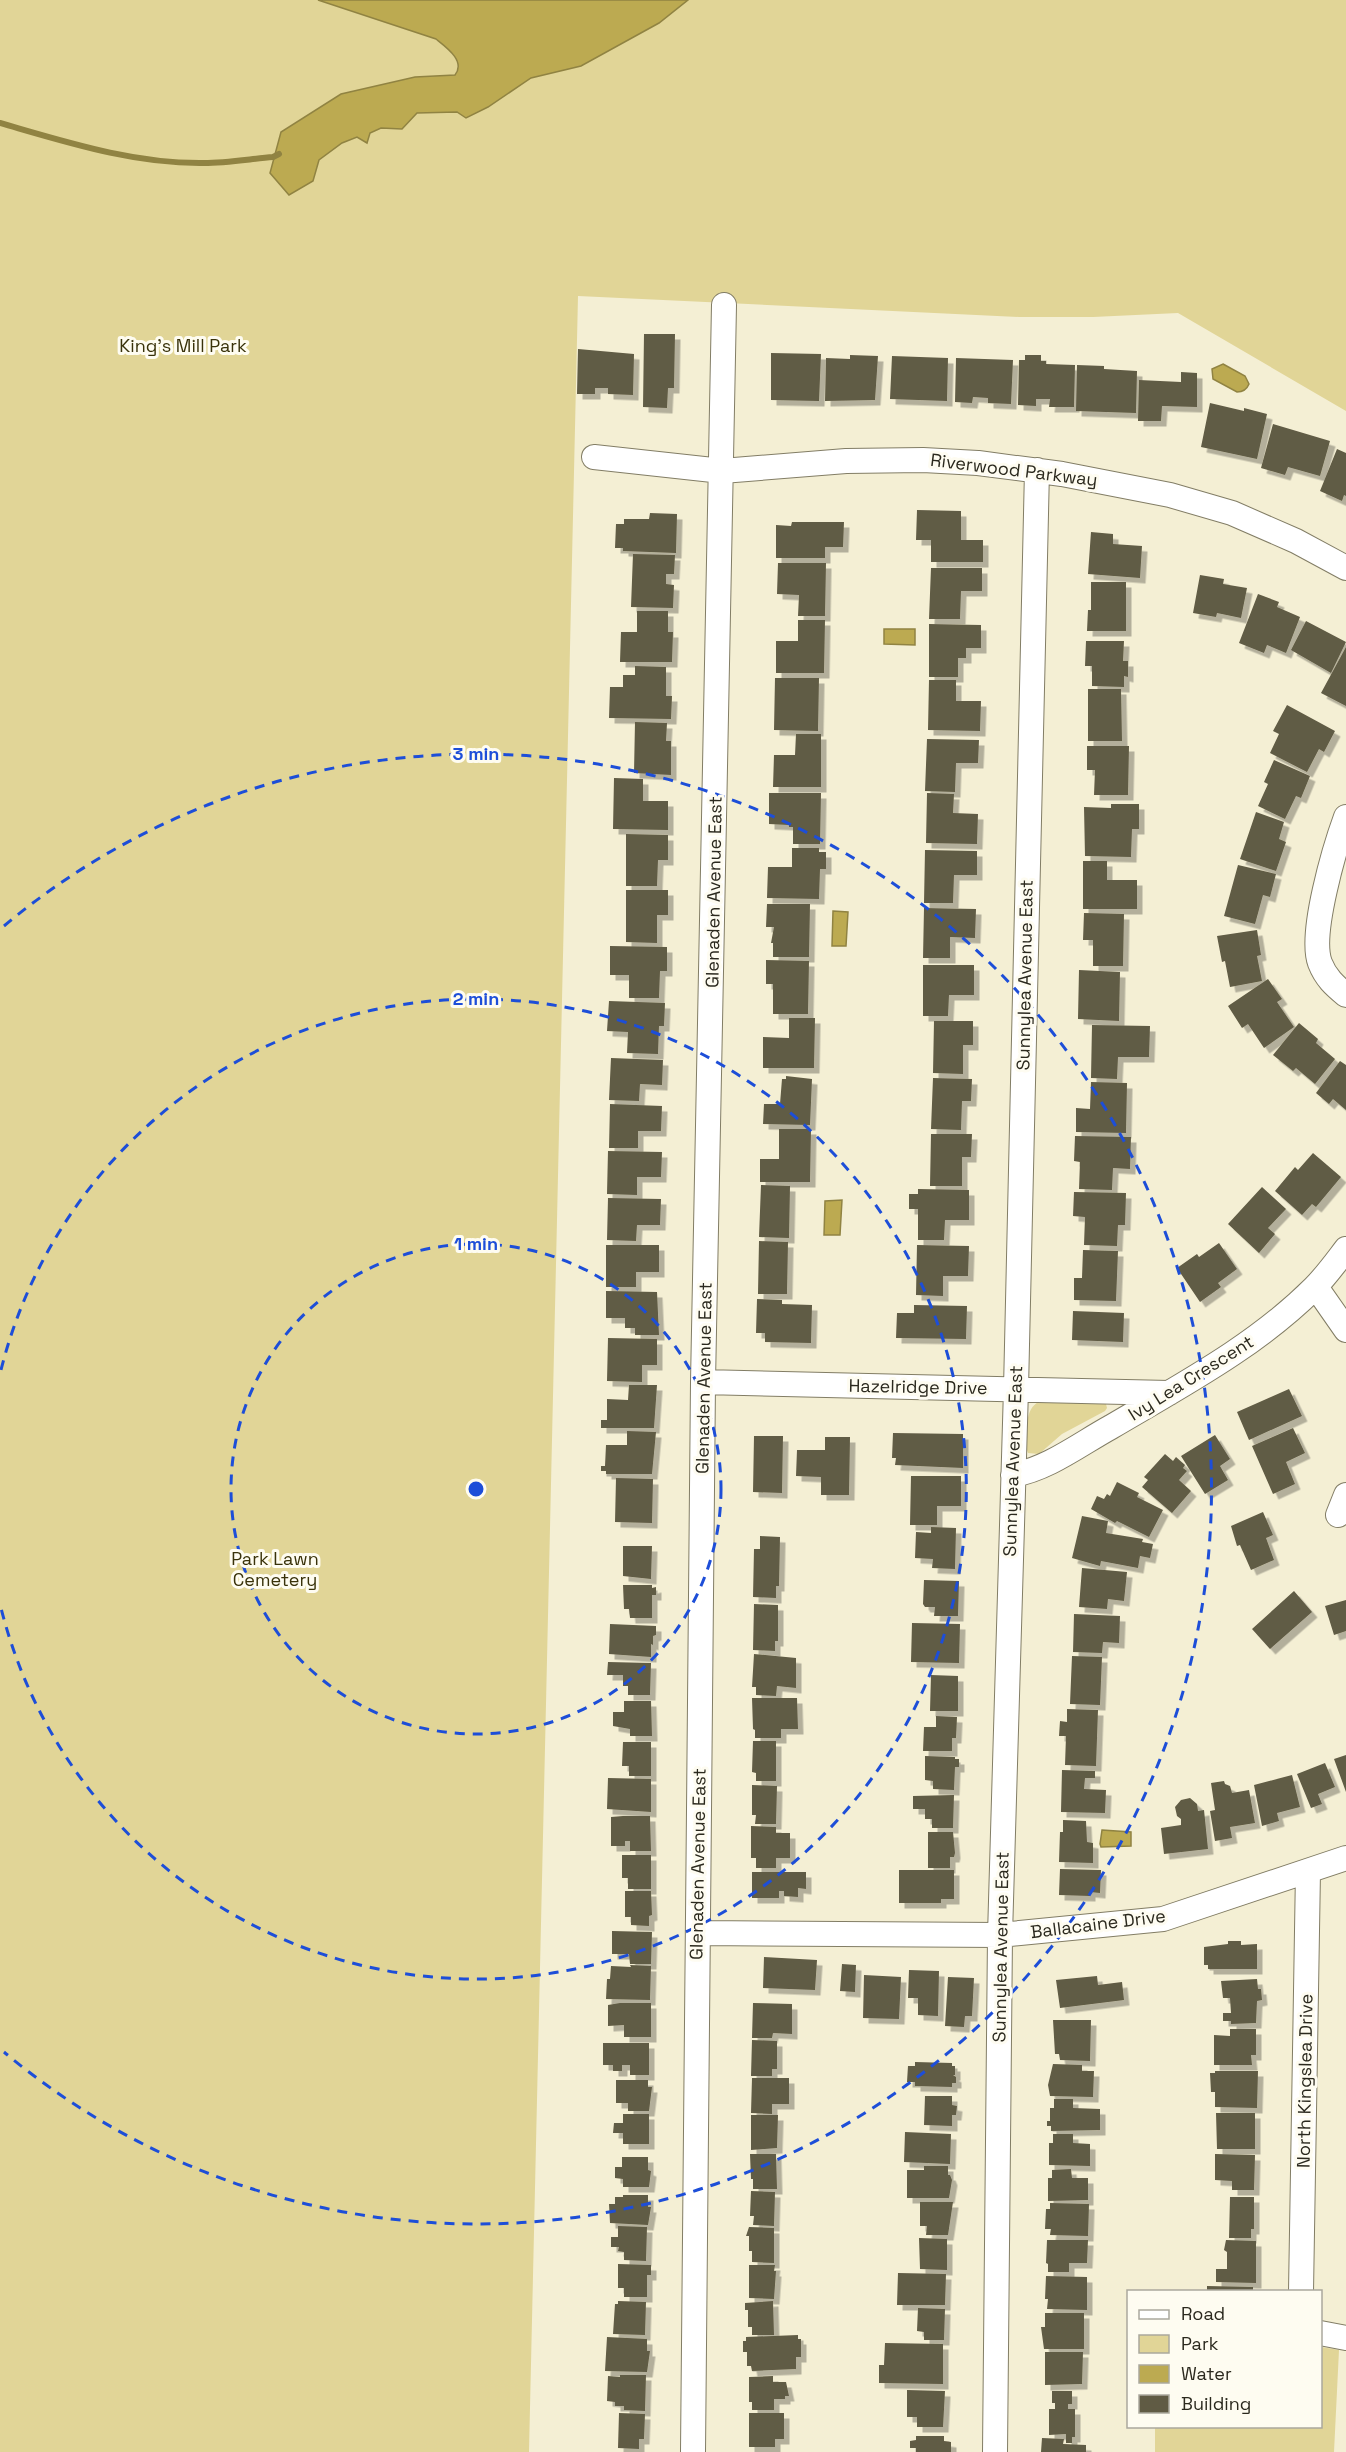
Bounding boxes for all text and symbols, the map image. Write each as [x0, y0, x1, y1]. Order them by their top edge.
park label: King's Mill Park [119, 334, 247, 357]
street label: Riverwood Parkway [929, 448, 1099, 491]
text: 3 min [453, 742, 499, 765]
street label: Glenaden Avenue East [700, 796, 727, 988]
street label: Sunnylea Avenue East [1011, 879, 1038, 1071]
text: 2 min [453, 987, 499, 1010]
text: 1 min [454, 1232, 498, 1255]
street label: Glenaden Avenue East [690, 1282, 717, 1474]
street label: Ivy Lea Crescent [1124, 1330, 1258, 1425]
street label: Sunnylea Avenue East [998, 1365, 1027, 1557]
street label: Hazelridge Drive [848, 1374, 988, 1399]
centre of rings [466, 1479, 486, 1499]
park label: Park Lawn Cemetery [231, 1547, 319, 1591]
street label: Glenaden Avenue East [684, 1768, 711, 1960]
street label: Sunnylea Avenue East [987, 1851, 1014, 2043]
street label: Ballacaine Drive [1029, 1904, 1167, 1943]
street label: North Kingslea Drive [1291, 1994, 1318, 2168]
legend [1127, 2290, 1322, 2428]
text: Road [1181, 2302, 1225, 2325]
text: Park [1181, 2332, 1219, 2355]
text: Water [1181, 2362, 1232, 2385]
text: Building [1181, 2392, 1251, 2415]

